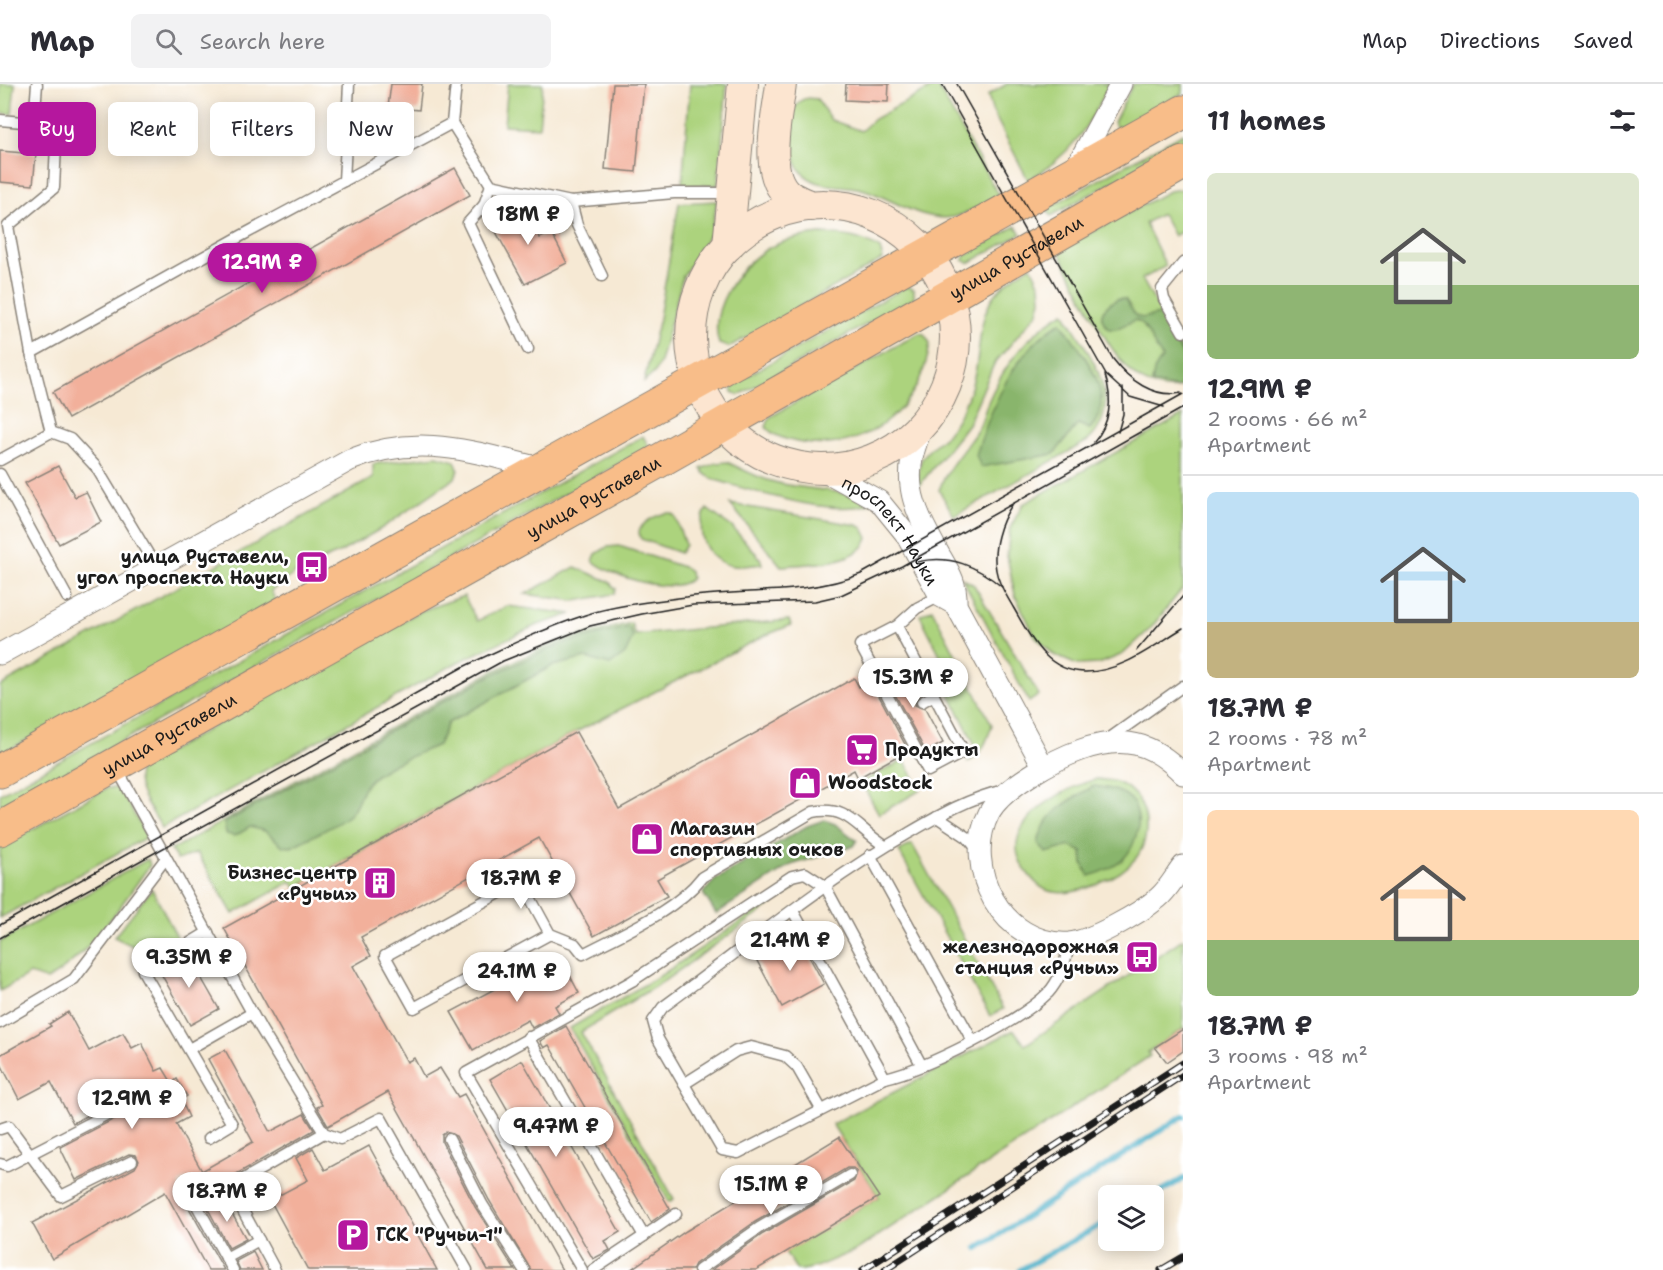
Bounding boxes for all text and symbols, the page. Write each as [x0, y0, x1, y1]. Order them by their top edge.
search box [131, 14, 551, 68]
text: Map [30, 22, 95, 60]
icon: search [152, 25, 185, 58]
text: Search here [200, 27, 325, 56]
text: Map [1362, 27, 1407, 55]
text: Directions [1440, 27, 1540, 55]
text: Saved [1573, 27, 1633, 55]
chip: Buy [18, 102, 96, 156]
chip: Rent [108, 102, 198, 156]
chip: Filters [210, 102, 315, 156]
chip: New [327, 102, 414, 156]
text: 11 homes [1207, 103, 1326, 138]
icon: filters [1606, 104, 1639, 137]
pin: 18M ₽ [486, 195, 570, 246]
text: 18M ₽ [496, 201, 560, 227]
street label: улица Руставели [945, 210, 1088, 305]
icon: home [1369, 212, 1477, 320]
pin: 12.9M ₽ [207, 243, 317, 294]
text: 12.9M ₽ [222, 249, 302, 275]
text: 12.9M ₽ [1207, 371, 1312, 406]
text: 2 rooms · 66 m² [1207, 406, 1368, 432]
text: Apartment [1207, 432, 1311, 458]
street label: улица Руставели [522, 450, 665, 545]
street label: проспект Науки [837, 471, 944, 590]
icon: home [1369, 531, 1477, 639]
place label: улица Руставели, угол проспекта Науки [77, 545, 289, 590]
bus stop icon: улица Руставели, угол проспекта Науки [294, 549, 330, 585]
pin: 15.3M ₽ [858, 658, 968, 709]
text: 15.3M ₽ [872, 664, 954, 690]
street label: улица Руставели [98, 687, 241, 782]
text: 18.7M ₽ [1207, 690, 1313, 725]
text: 2 rooms · 78 m² [1207, 725, 1367, 751]
supermarket icon: Продукты [844, 732, 880, 768]
place label: Продукты [885, 738, 979, 762]
text: Apartment [1207, 751, 1311, 777]
shop icon: WoodStock [787, 765, 823, 801]
place label: WoodStock [828, 771, 933, 795]
place label: Магазин спортивных очков [670, 817, 844, 862]
shop icon: Магазин спортивных очков [629, 821, 665, 857]
icon: home [1369, 849, 1477, 957]
pin: 18.7M ₽ [466, 859, 576, 910]
place label: Бизнес-центр «Ручьи» [227, 861, 357, 906]
building icon: Бизнес-центр «Ручьи» [362, 865, 398, 901]
text: 18.7M ₽ [480, 865, 562, 891]
pin: 21.4M ₽ [735, 921, 845, 972]
text: 21.4M ₽ [749, 927, 831, 953]
place label: железнодорожная станция «Ручьи» [943, 935, 1119, 980]
pin: 9.35M ₽ [134, 938, 244, 989]
bus stop icon: железнодорожная станция «Ручьи» [1124, 939, 1160, 975]
text: 9.35M ₽ [146, 944, 232, 970]
pin: 24.1M ₽ [462, 952, 572, 1003]
text: 24.1M ₽ [477, 958, 557, 984]
text: 18.7M ₽ [1207, 1008, 1313, 1043]
text: 3 rooms · 98 m² [1207, 1043, 1368, 1069]
text: Apartment [1207, 1069, 1311, 1095]
pin: 12.9M ₽ [77, 1079, 187, 1130]
text: 12.9M ₽ [92, 1085, 172, 1111]
pin: 9.47M ₽ [501, 1107, 611, 1158]
text: 9.47M ₽ [513, 1113, 599, 1139]
pin: 15.1M ₽ [716, 1165, 826, 1216]
text: 15.1M ₽ [733, 1171, 809, 1197]
pin: 18.7M ₽ [172, 1172, 282, 1223]
text: 18.7M ₽ [186, 1178, 268, 1204]
map controls [1098, 1185, 1164, 1251]
button: layers [1098, 1185, 1164, 1251]
parking icon: ГСК "Ручьи-1" [335, 1217, 371, 1253]
place label: ГСК "Ручьи-1" [376, 1223, 503, 1247]

